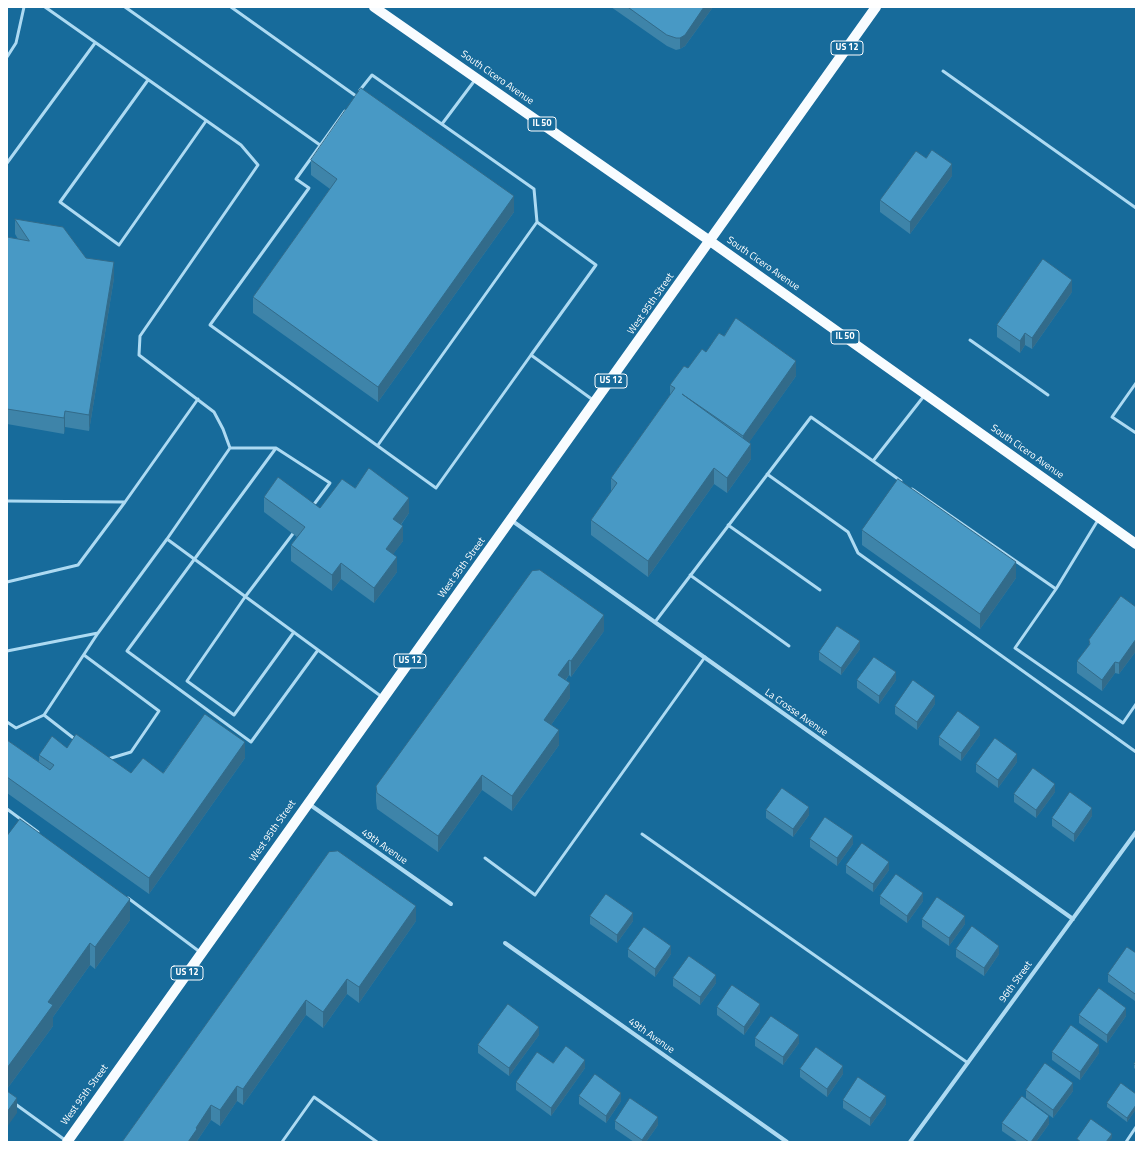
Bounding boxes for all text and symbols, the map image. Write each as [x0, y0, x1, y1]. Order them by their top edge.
road number: US 12 [831, 41, 863, 55]
street label: South Cicero Avenue [458, 48, 536, 108]
road number: IL 50 [528, 117, 556, 131]
street label: South Cicero Avenue [724, 234, 802, 294]
street label: West 95th Street [625, 271, 677, 337]
road number: IL 50 [831, 330, 859, 344]
road number: US 12 [595, 374, 627, 388]
street label: South Cicero Avenue [988, 422, 1066, 482]
street label: West 95th Street [436, 535, 488, 601]
road number: US 12 [394, 654, 426, 668]
street label: La Crosse Avenue [762, 687, 830, 739]
street label: West 95th Street [247, 798, 299, 864]
street label: 49th Avenue [359, 827, 409, 867]
street label: 96th Street [997, 959, 1035, 1005]
road number: US 12 [171, 966, 203, 980]
street label: 49th Avenue [626, 1016, 676, 1056]
street label: West 95th Street [59, 1062, 111, 1128]

